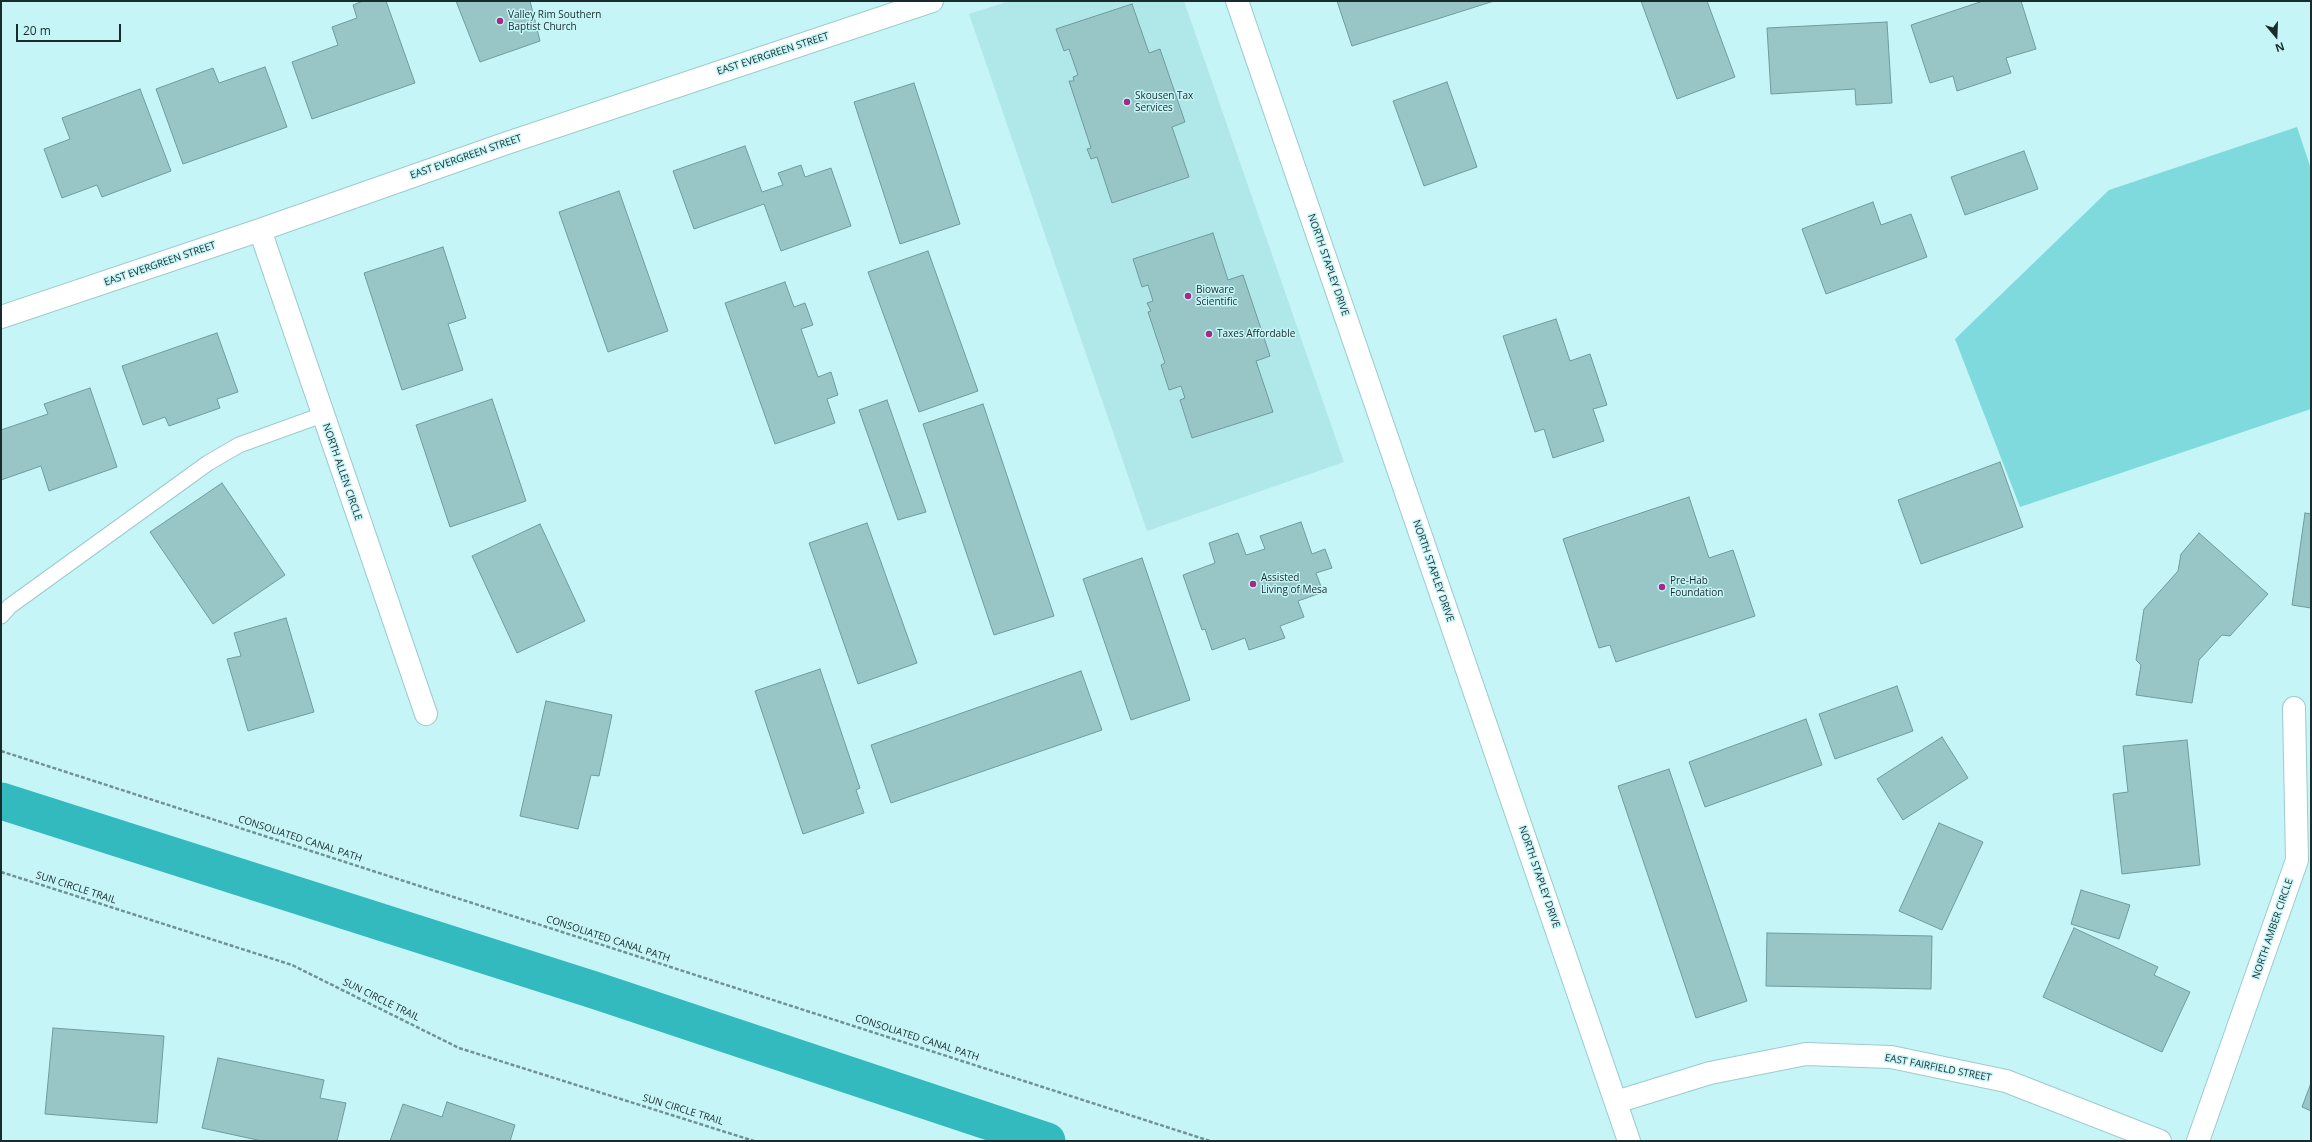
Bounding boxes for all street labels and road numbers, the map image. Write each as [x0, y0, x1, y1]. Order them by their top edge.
street label: EAST EVERGREEN STREET [715, 30, 831, 78]
street label: EAST EVERGREEN STREET [409, 132, 523, 182]
street label: NORTH STAPLEY DRIVE [1305, 212, 1351, 318]
street label: EAST EVERGREEN STREET [103, 239, 217, 289]
street label: NORTH ALLEN CIRCLE [320, 422, 364, 522]
street label: NORTH STAPLEY DRIVE [1410, 518, 1456, 624]
street label: CONSOLIATED CANAL PATH [237, 813, 363, 865]
street label: NORTH STAPLEY DRIVE [1516, 824, 1562, 930]
street label: SUN CIRCLE TRAIL [34, 869, 118, 907]
street label: NORTH AMBER CIRCLE [2250, 877, 2296, 981]
street label: CONSOLIATED CANAL PATH [545, 913, 671, 965]
street label: SUN CIRCLE TRAIL [341, 976, 421, 1024]
street label: CONSOLIATED CANAL PATH [854, 1012, 980, 1064]
street label: EAST FAIRFIELD STREET [1884, 1052, 1992, 1084]
street label: SUN CIRCLE TRAIL [641, 1092, 725, 1128]

